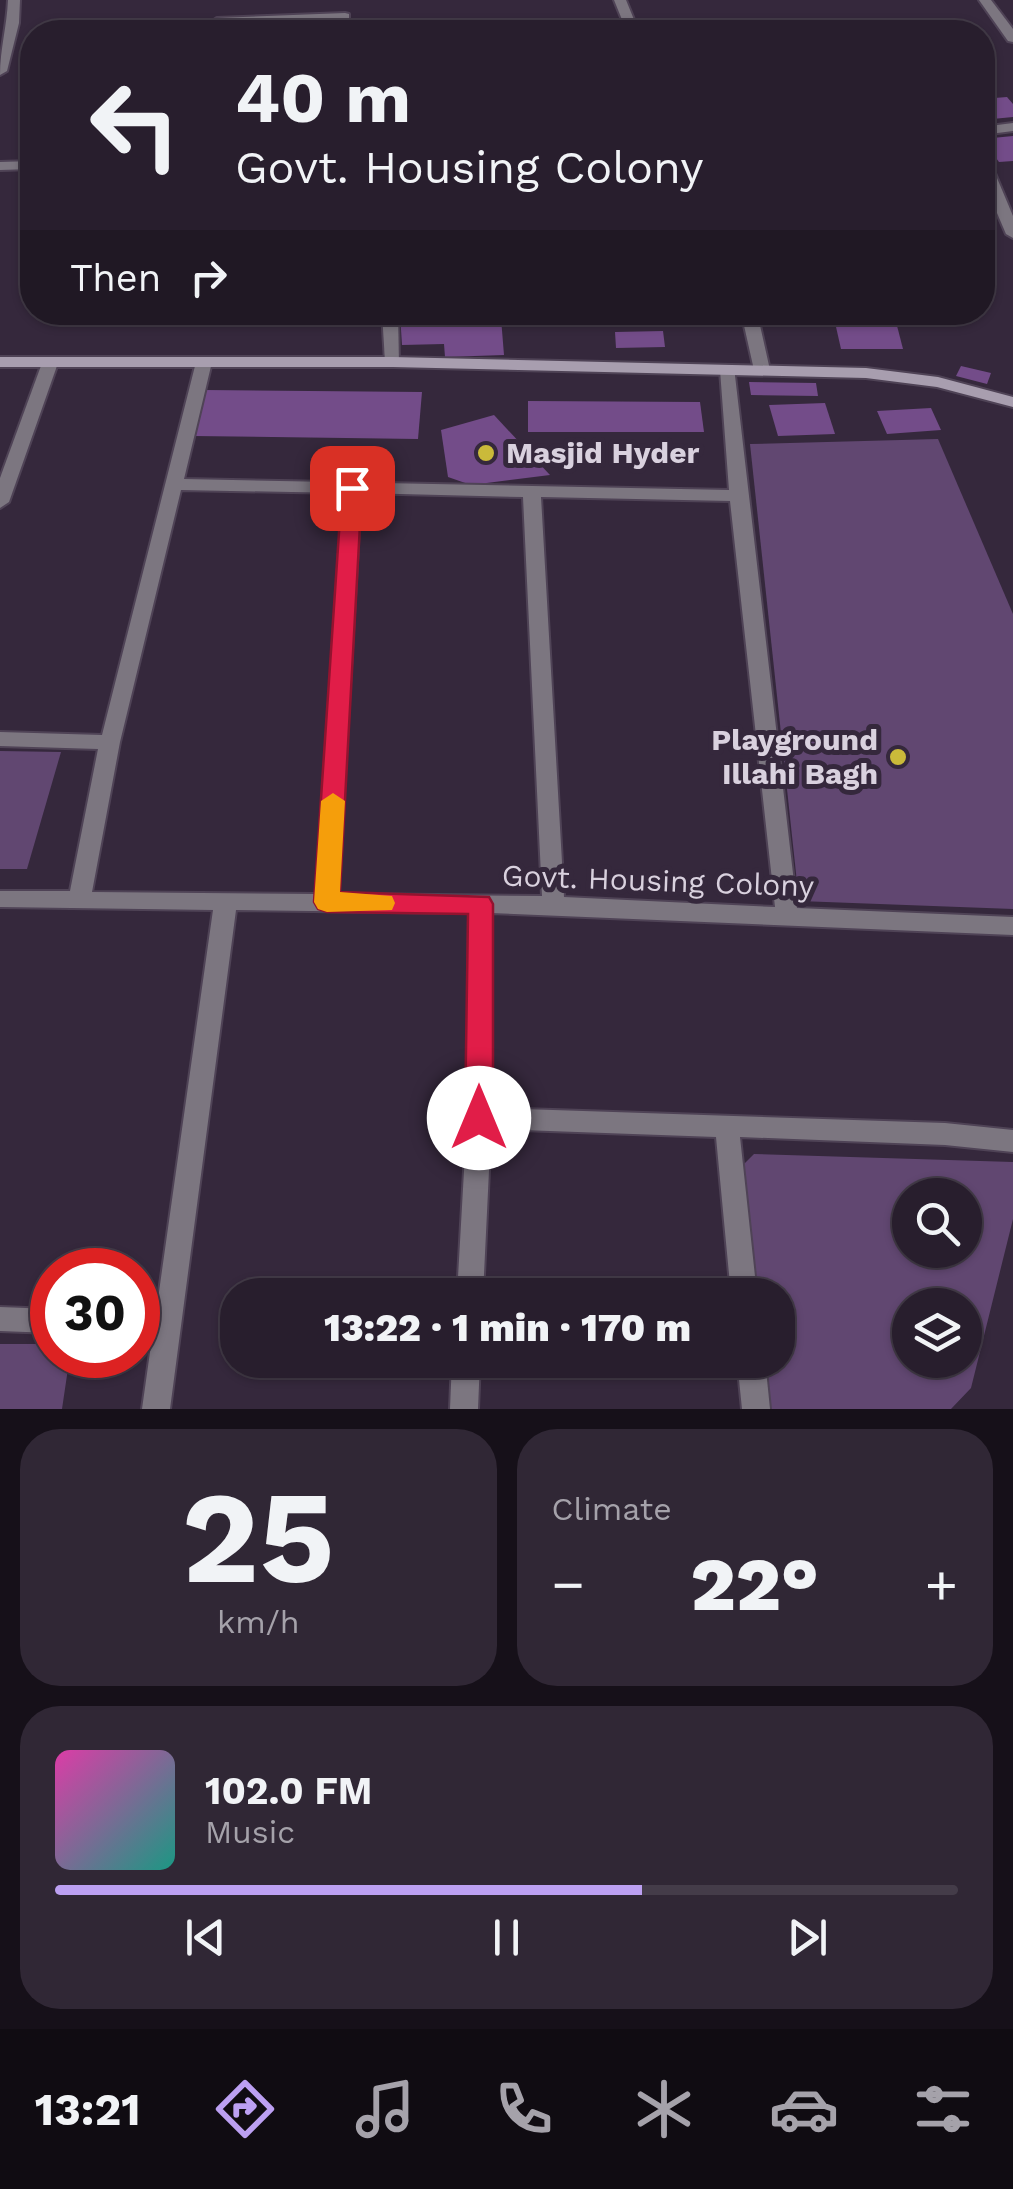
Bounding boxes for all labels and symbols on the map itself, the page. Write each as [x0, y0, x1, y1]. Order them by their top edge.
place label: Masjid Hyder [506, 435, 699, 470]
marker: Masjid Hyder [475, 442, 497, 464]
pin [310, 446, 395, 531]
place label: Playground Illahi Bagh [711, 722, 878, 791]
marker: Playground Illahi Bagh [887, 746, 909, 768]
street label: Govt. Housing Colony [501, 858, 815, 903]
position arrow [427, 1066, 531, 1170]
speed limit sign: 30 [30, 1248, 160, 1378]

